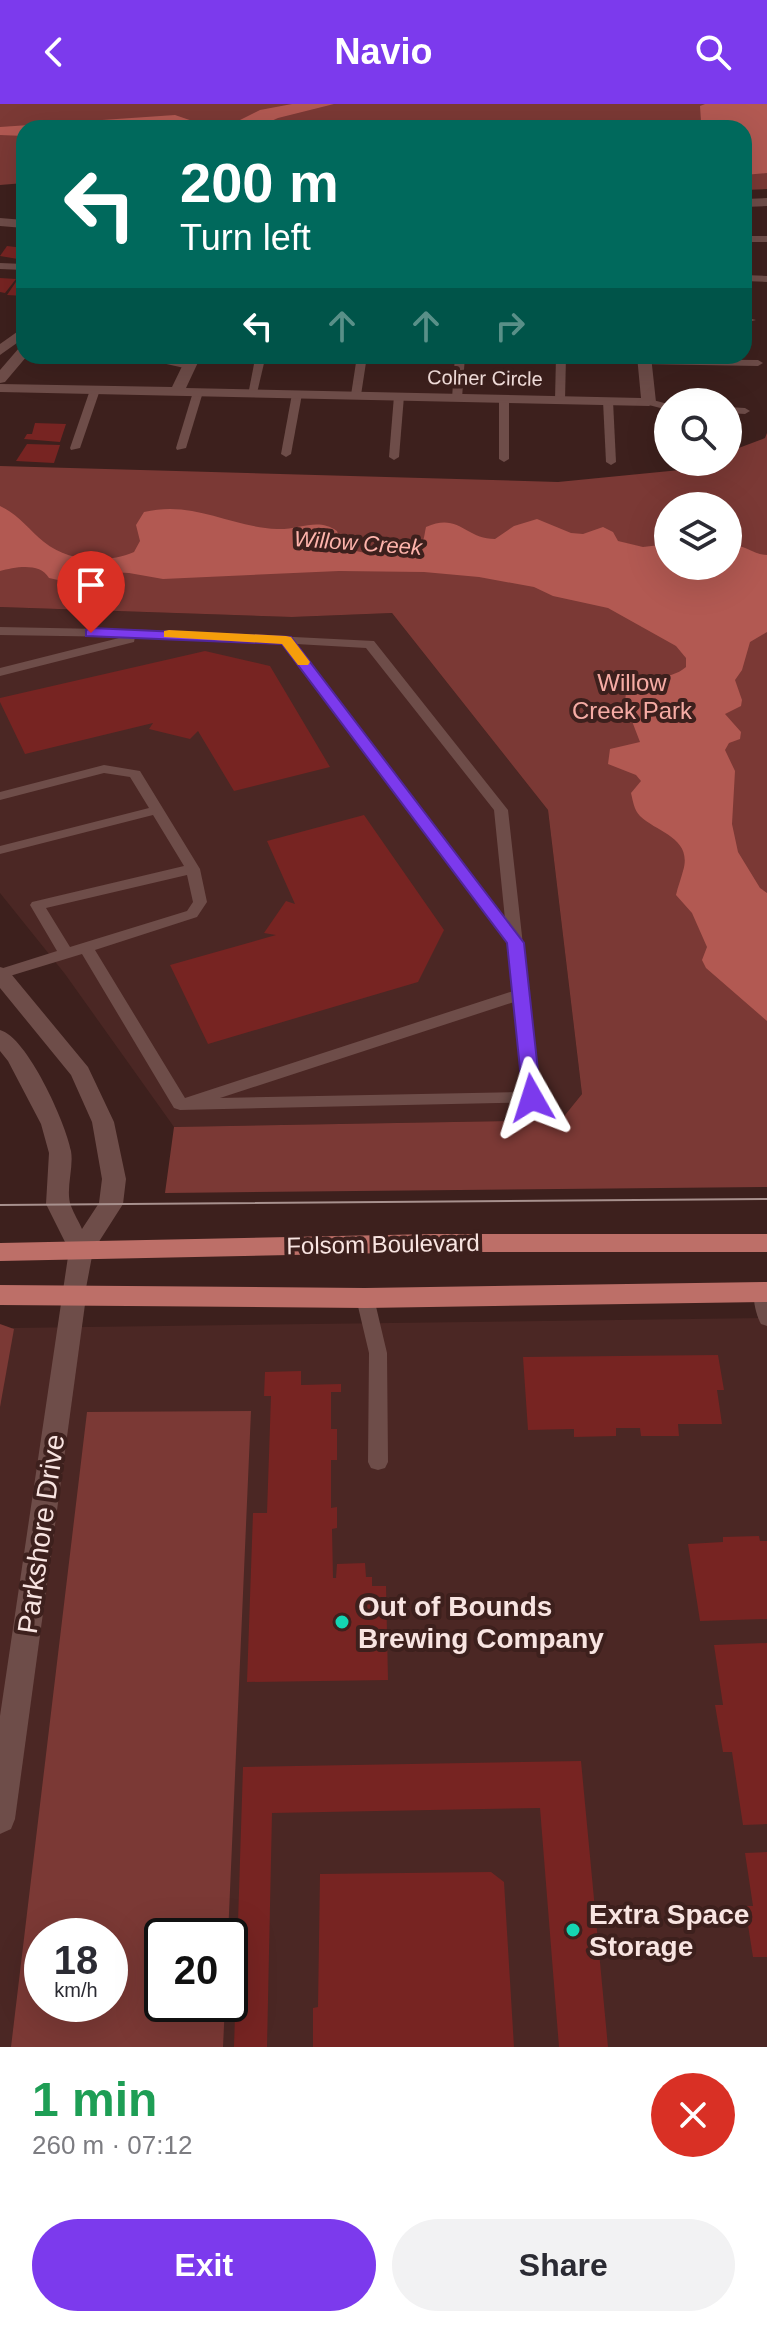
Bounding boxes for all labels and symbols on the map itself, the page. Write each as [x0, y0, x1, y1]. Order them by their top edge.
street label: Colner Circle [427, 366, 543, 390]
water label: Willow Creek [293, 526, 424, 560]
pin [57, 551, 125, 633]
park label: Willow Creek Park [572, 669, 693, 724]
position arrow [490, 1056, 574, 1140]
street label: Folsom Boulevard [286, 1229, 480, 1259]
street label: Parkshore Drive [12, 1432, 70, 1636]
place label: Out of Bounds Brewing Company [358, 1591, 604, 1654]
marker: Out of Bounds Brewing Company [333, 1613, 351, 1631]
place label: Extra Space Storage [589, 1899, 749, 1962]
speed limit sign: 20 [144, 1918, 248, 2022]
marker: Extra Space Storage [564, 1921, 582, 1939]

